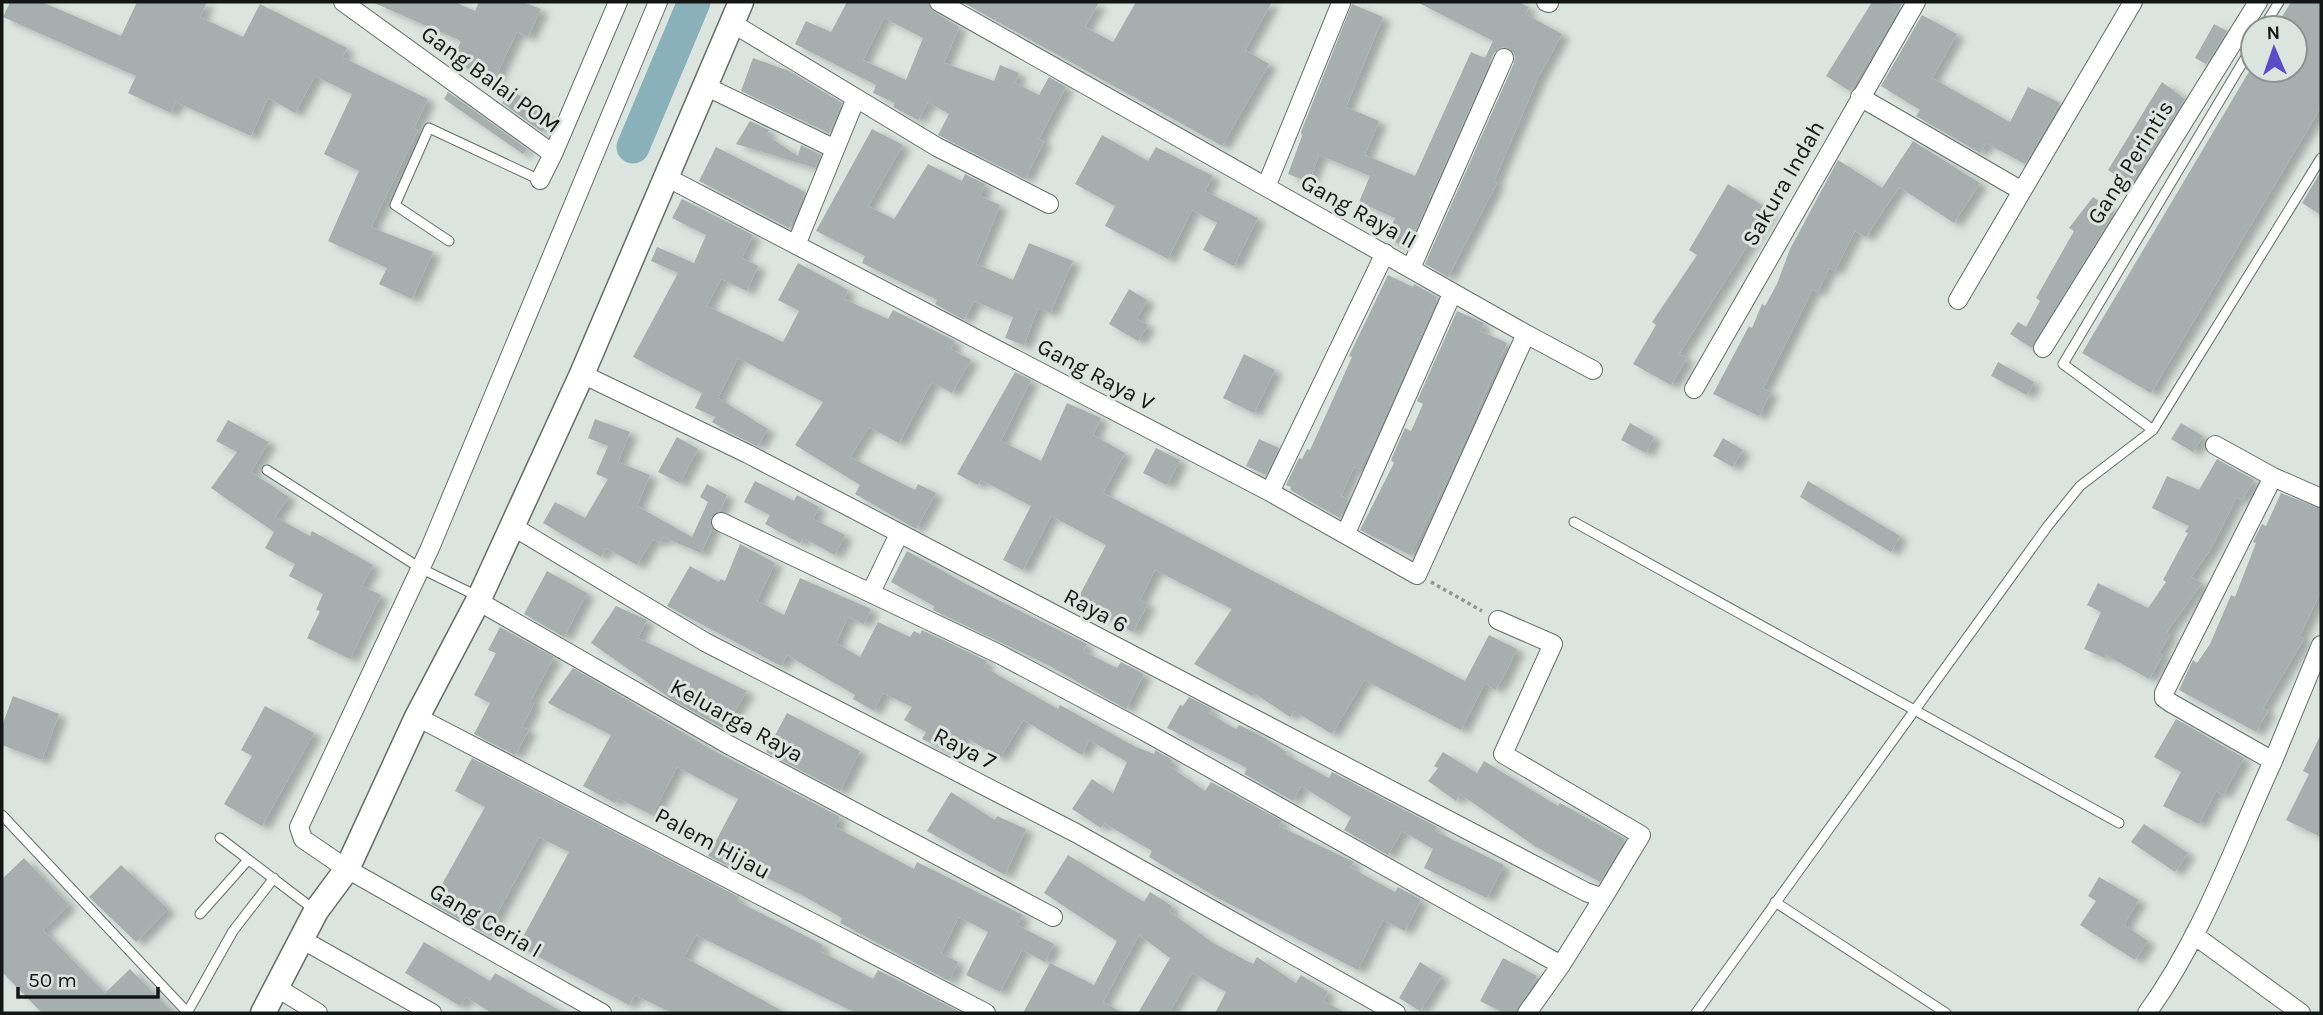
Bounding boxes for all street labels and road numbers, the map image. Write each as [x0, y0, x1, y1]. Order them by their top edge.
street label: Gang Balai POM [416, 20, 565, 139]
street label: Gang Perintis [2082, 95, 2179, 229]
street label: Sakura Indah [1737, 116, 1830, 251]
street label: Gang Raya II [1296, 169, 1421, 254]
street label: Gang Raya V [1033, 332, 1159, 417]
street label: Raya 6 [1059, 582, 1132, 638]
street label: Keluarga Raya [665, 673, 808, 768]
street label: Raya 7 [929, 721, 1001, 776]
street label: Palem Hijau [651, 802, 775, 885]
street label: Gang Ceria I [425, 877, 547, 963]

